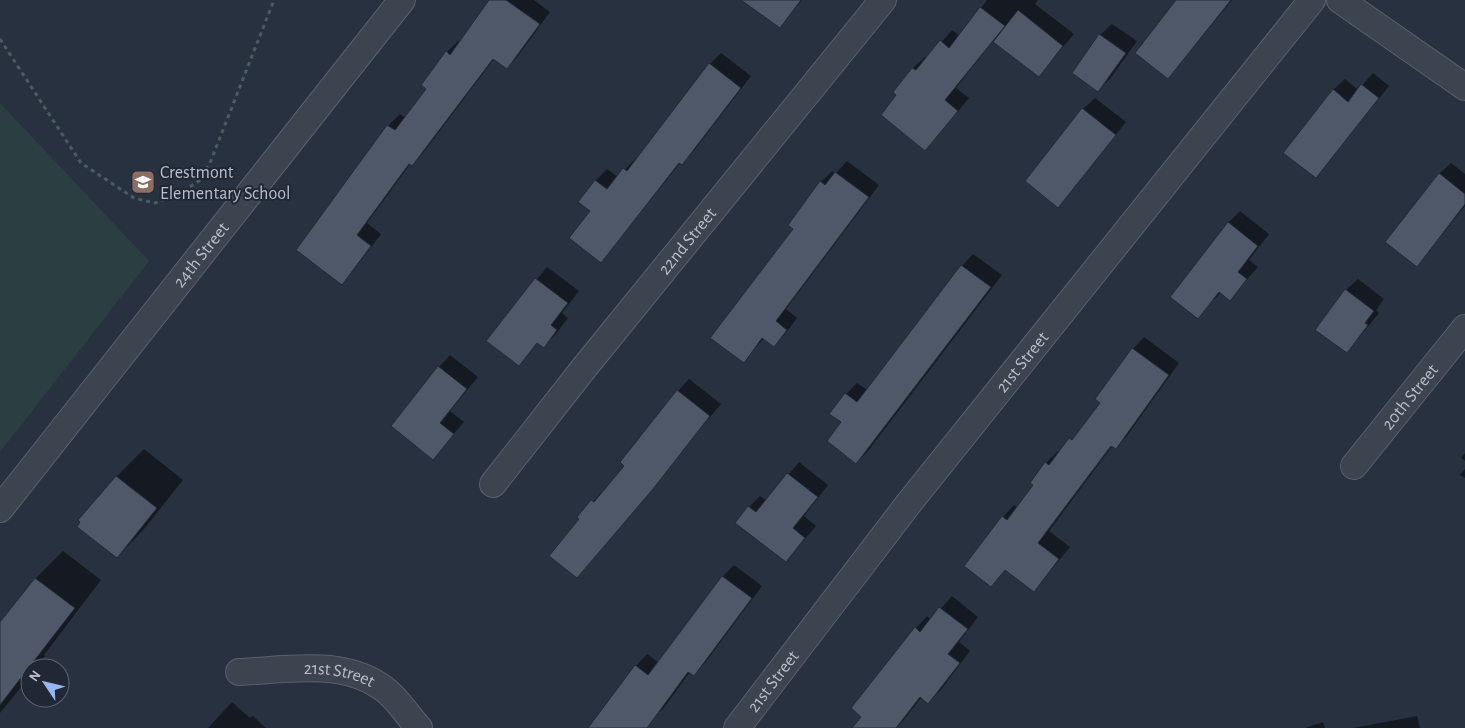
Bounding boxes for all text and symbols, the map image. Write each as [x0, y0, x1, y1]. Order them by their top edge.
place label: Crestmont Elementary School [160, 164, 291, 203]
school or university icon: Crestmont Elementary School [130, 169, 156, 195]
street label: 22nd Street [656, 205, 720, 279]
street label: 24th Street [171, 219, 233, 291]
street label: 21st Street [993, 329, 1053, 396]
street label: 20th Street [1379, 361, 1442, 433]
street label: 21st Street [745, 647, 803, 716]
north arrow [20, 658, 70, 708]
street label: 21st Street [304, 660, 378, 691]
text: N [27, 668, 44, 684]

